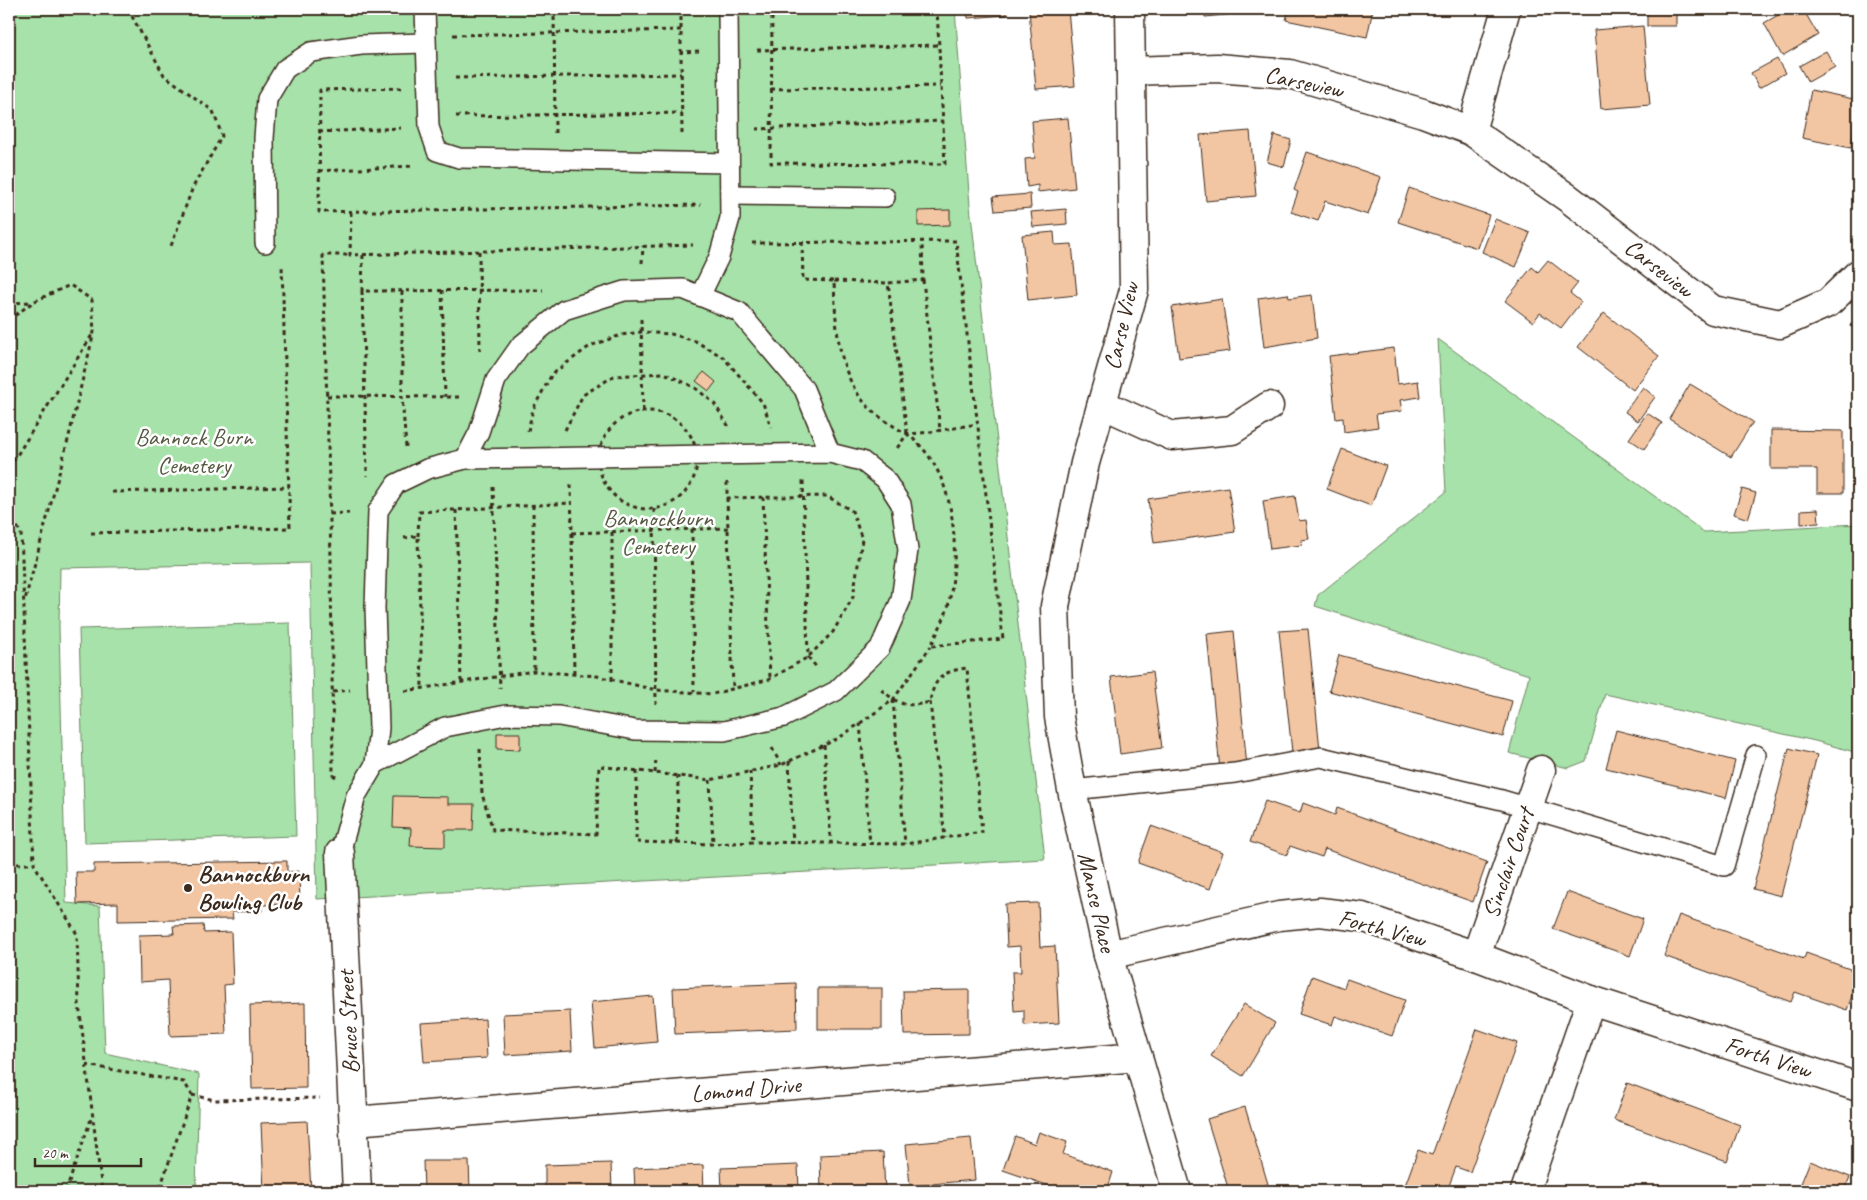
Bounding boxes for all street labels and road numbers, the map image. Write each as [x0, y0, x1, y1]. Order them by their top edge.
street label: Carseview [1262, 59, 1347, 105]
street label: Carseview [1619, 232, 1701, 305]
street label: Carse View [1096, 278, 1146, 373]
street label: Sinclair Court [1475, 801, 1542, 922]
street label: Manse Place [1071, 849, 1124, 957]
street label: Forth View [1335, 902, 1430, 954]
street label: Bruce Street [330, 967, 366, 1075]
street label: Forth View [1721, 1029, 1816, 1085]
street label: Lomond Drive [690, 1069, 804, 1109]

